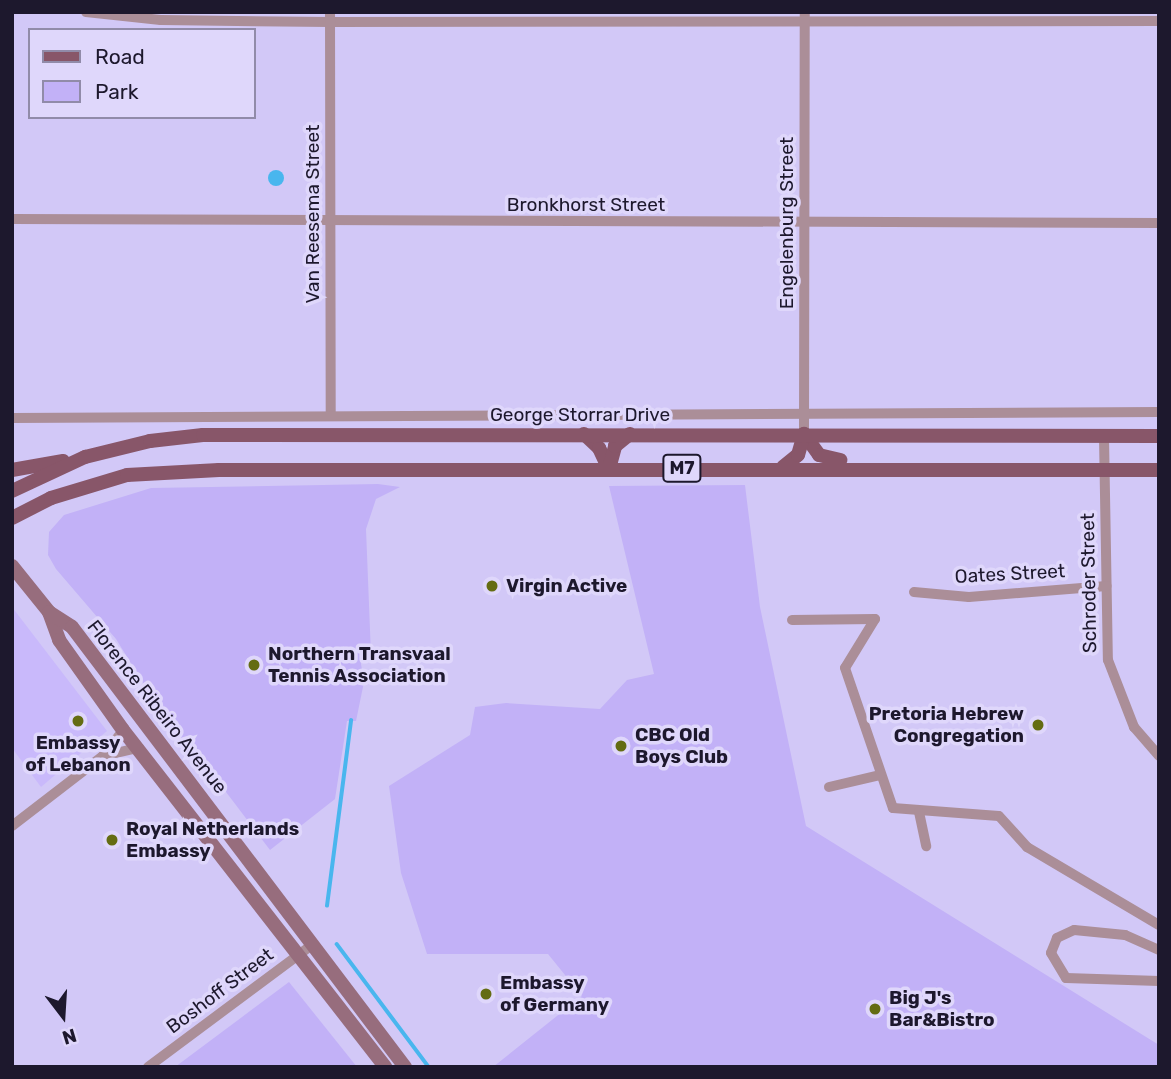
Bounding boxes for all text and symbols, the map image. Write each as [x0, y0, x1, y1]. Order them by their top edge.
legend [28, 28, 256, 119]
text: Road [95, 44, 145, 69]
text: Park [95, 79, 139, 104]
street label: Van Reesema Street [302, 125, 324, 303]
street label: Engelenburg Street [776, 137, 798, 309]
street label: Bronkhorst Street [507, 194, 665, 216]
street label: George Storrar Drive [490, 404, 670, 426]
road number: M7 [661, 454, 703, 482]
street label: Schroder Street [1076, 513, 1102, 653]
street label: Oates Street [954, 560, 1066, 588]
place label: Virgin Active [506, 575, 628, 597]
marker: Virgin Active [484, 578, 500, 594]
street label: Florence Ribeiro Avenue [82, 616, 232, 798]
place label: Northern Transvaal Tennis Association [268, 643, 451, 687]
marker: Northern Transvaal Tennis Association [246, 657, 262, 673]
place label: Pretoria Hebrew Congregation [869, 703, 1024, 747]
marker: Embassy of Lebanon [70, 713, 86, 729]
marker: Pretoria Hebrew Congregation [1030, 717, 1046, 733]
place label: CBC Old Boys Club [635, 724, 728, 768]
place label: Embassy of Lebanon [25, 732, 131, 776]
marker: CBC Old Boys Club [613, 738, 629, 754]
place label: Royal Netherlands Embassy [126, 818, 299, 862]
marker: Royal Netherlands Embassy [104, 832, 120, 848]
street label: Boshoff Street [162, 943, 278, 1039]
place label: Embassy of Germany [500, 972, 609, 1016]
north arrow [28, 981, 98, 1051]
marker: Embassy of Germany [478, 986, 494, 1002]
place label: Big J's Bar&Bistro [889, 987, 995, 1031]
marker: Big J's Bar&Bistro [867, 1001, 883, 1017]
text: N [59, 1024, 79, 1050]

